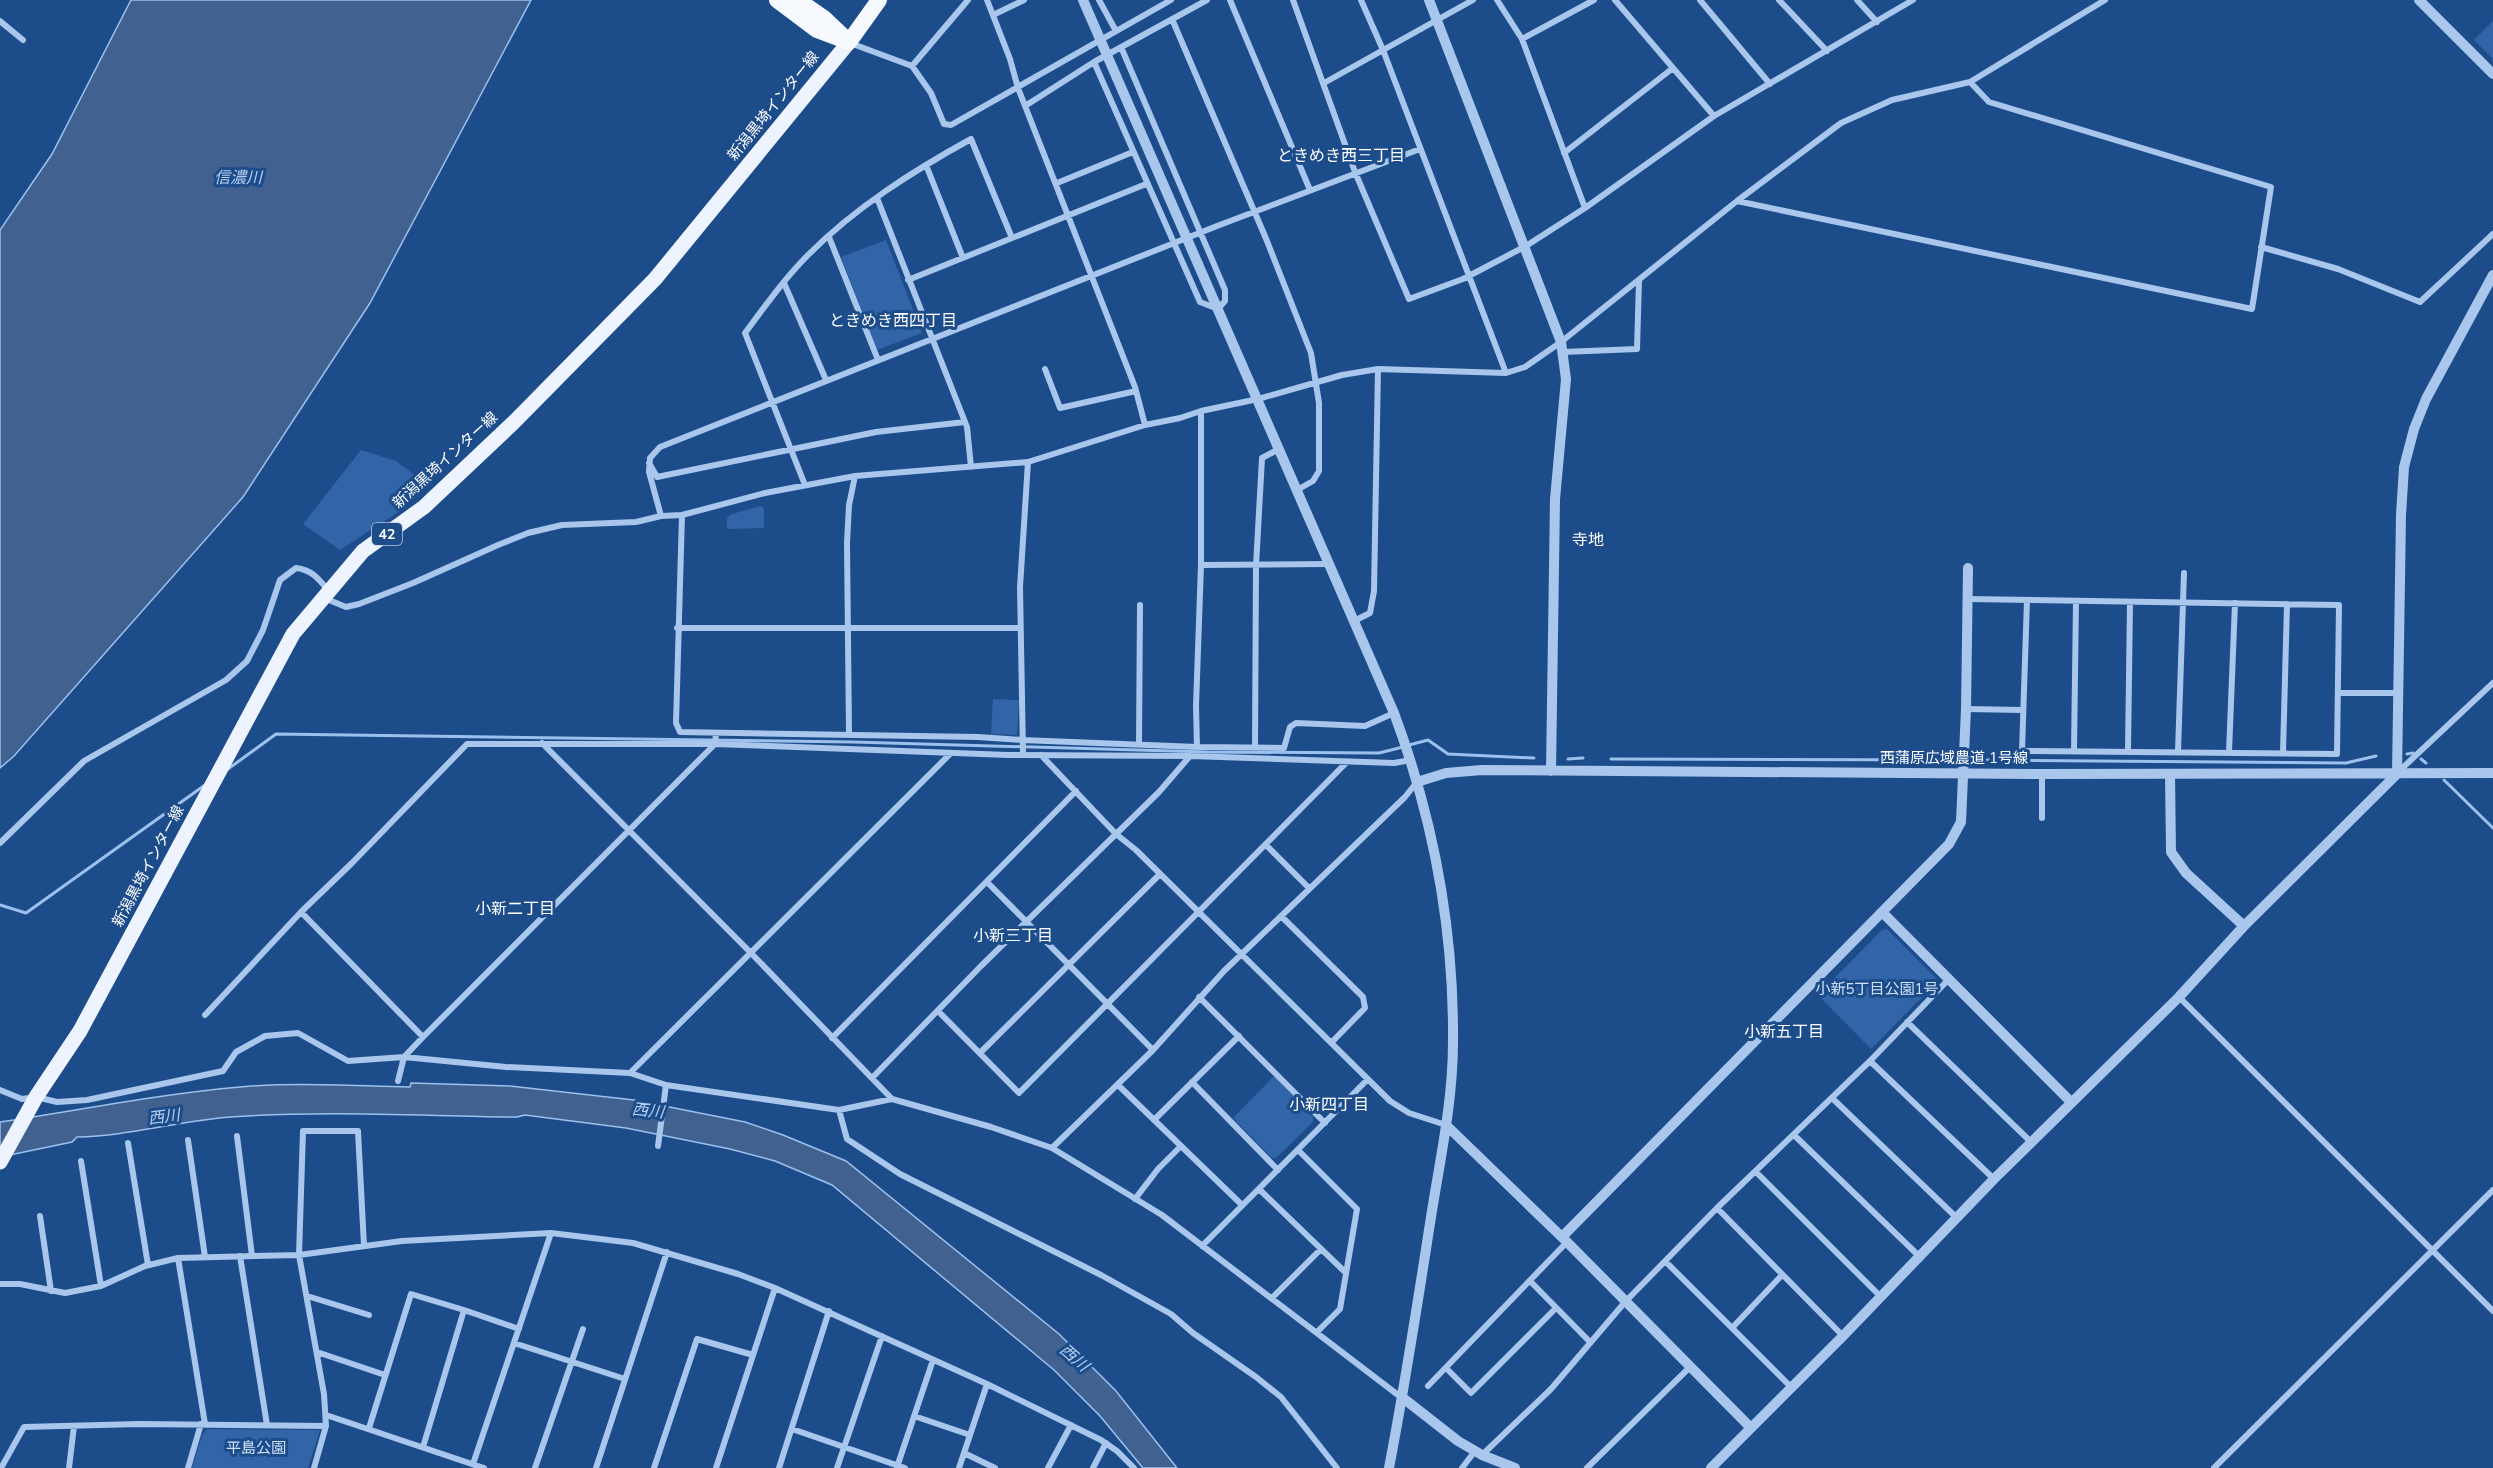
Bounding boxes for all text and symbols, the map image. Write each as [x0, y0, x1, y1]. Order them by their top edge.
street label: 新潟黒埼インター線 [723, 47, 823, 165]
district label: ときめき西三丁目 [1277, 145, 1405, 167]
water label: 信濃川 [214, 167, 264, 189]
district label: ときめき西四丁目 [829, 310, 957, 332]
street label: 新潟黒埼インター線 [388, 407, 502, 513]
road number: 42 [372, 523, 402, 545]
district label: 寺地 [1572, 529, 1604, 551]
street label: 西蒲原広域農道 1号線 [1880, 748, 2028, 768]
street label: 新潟黒埼インター線 [107, 802, 189, 930]
district label: 小新二丁目 [475, 898, 555, 920]
district label: 小新三丁目 [973, 925, 1053, 947]
park label: 小新5丁目公園1号 [1815, 979, 1939, 999]
district label: 小新五丁目 [1744, 1021, 1824, 1043]
district label: 小新四丁目 [1289, 1094, 1369, 1116]
water label: 西川 [631, 1098, 667, 1124]
water label: 西川 [147, 1104, 183, 1130]
water label: 西川 [1055, 1339, 1095, 1378]
park label: 平島公園 [226, 1438, 286, 1458]

